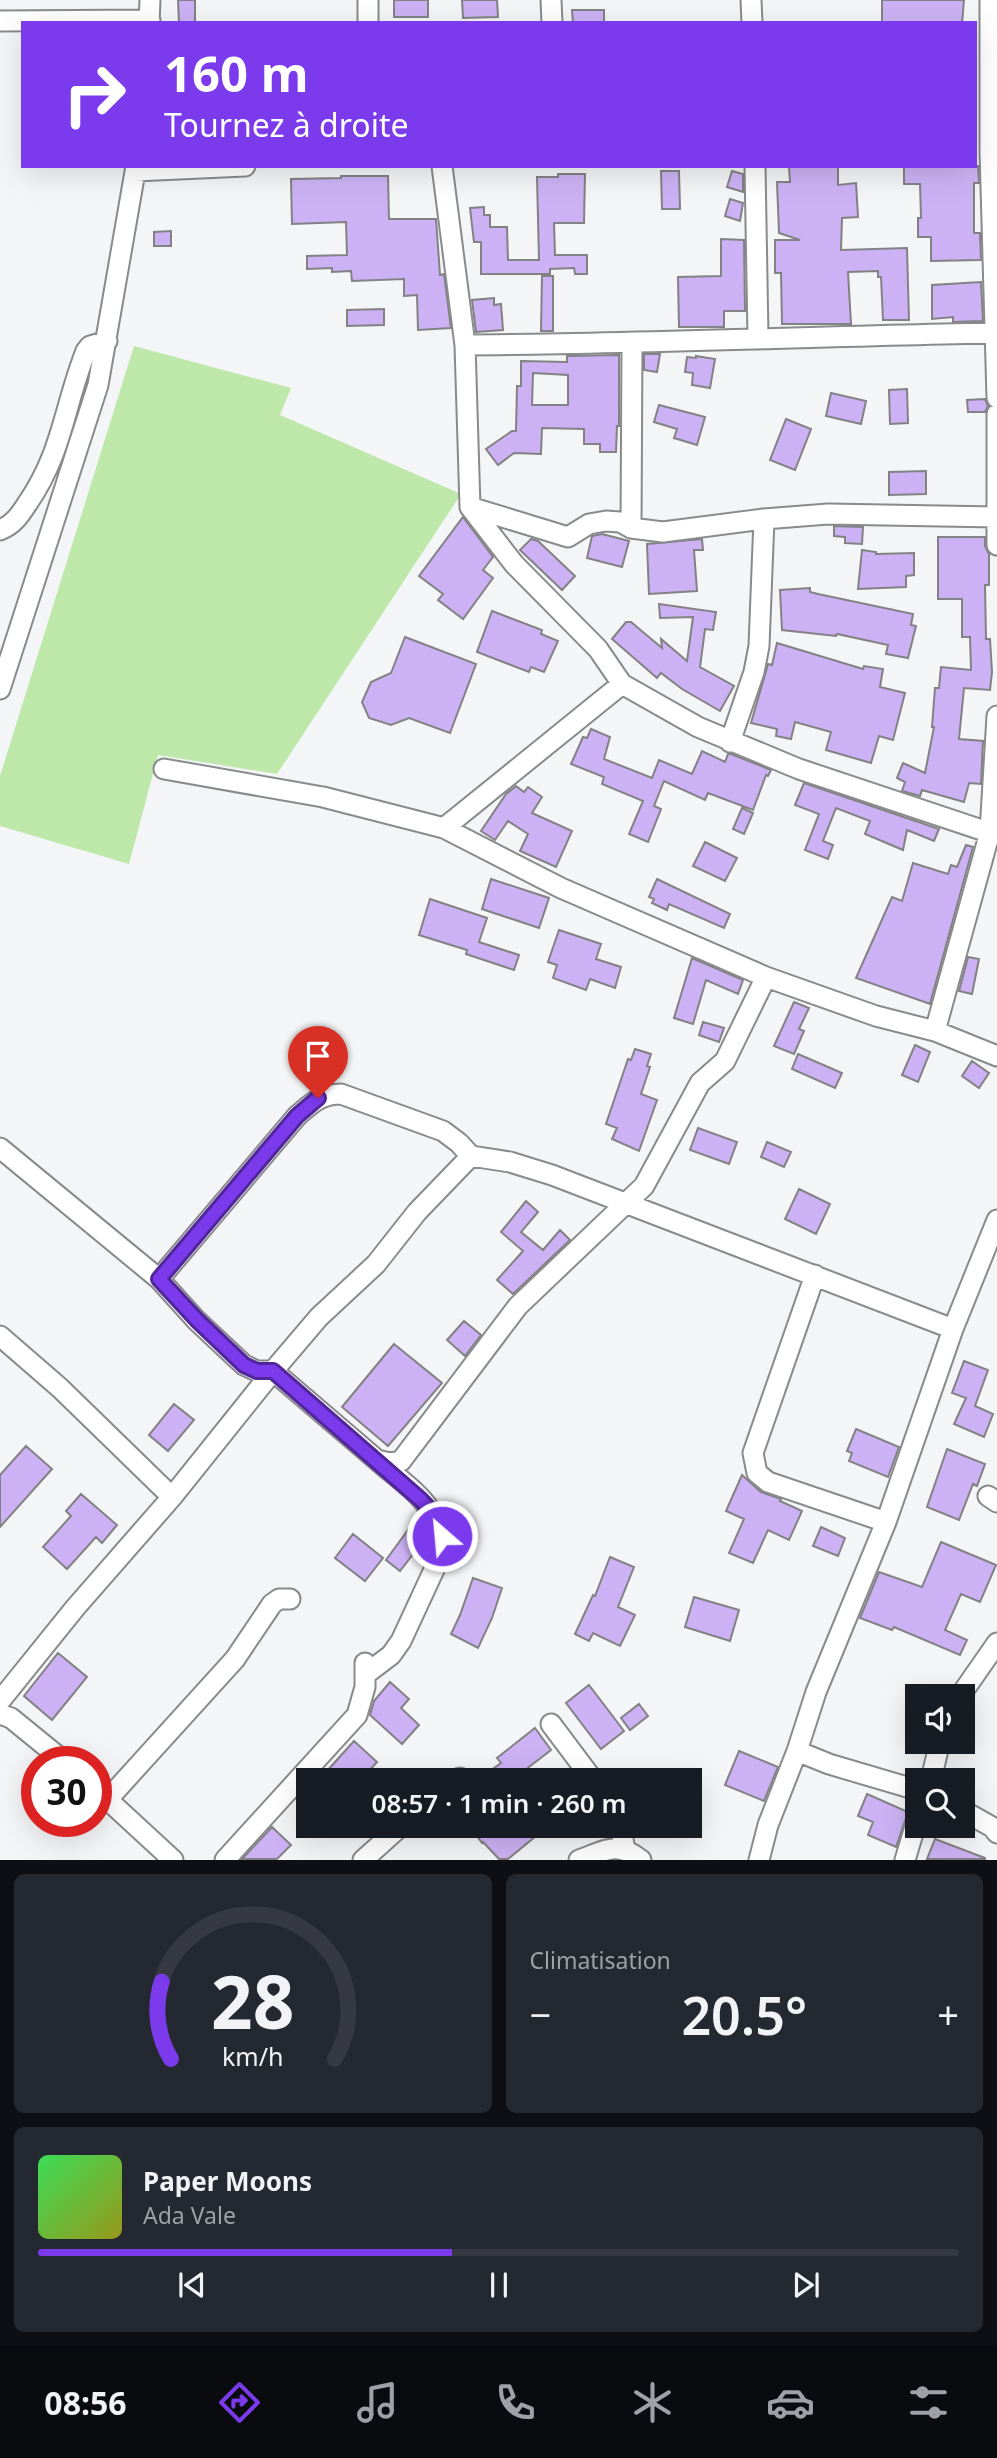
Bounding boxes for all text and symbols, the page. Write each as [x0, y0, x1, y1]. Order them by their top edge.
text: 160 m [164, 40, 309, 106]
icon: right [49, 49, 140, 140]
text: Tournez à droite [164, 103, 409, 146]
pin [288, 1026, 348, 1098]
icon: arrive [299, 1037, 337, 1075]
position arrow [405, 1499, 479, 1573]
map controls [905, 1684, 975, 1838]
button: sound [905, 1684, 975, 1754]
speed limit sign: 30 [21, 1746, 112, 1837]
button: search [905, 1768, 975, 1838]
text: 08:57 · 1 min · 260 m [372, 1785, 626, 1821]
text: Climatisation [530, 1944, 671, 1976]
text: 28 [211, 1952, 294, 2051]
text: 20.5° [681, 1979, 807, 2050]
text: − [530, 1988, 551, 2040]
text: + [937, 1988, 959, 2040]
text: km/h [222, 2039, 284, 2073]
text: Paper Moons [143, 2163, 312, 2199]
text: Ada Vale [143, 2199, 236, 2231]
icon: previous [173, 2266, 211, 2304]
icon: pause [480, 2266, 518, 2304]
icon: next [787, 2266, 825, 2304]
icon: directions [215, 2378, 264, 2427]
icon: music [353, 2378, 402, 2427]
icon: phone [491, 2378, 540, 2427]
icon: climate [628, 2378, 677, 2427]
icon: car [766, 2378, 815, 2427]
icon: filters [904, 2378, 953, 2427]
text: 08:56 [44, 2381, 127, 2424]

